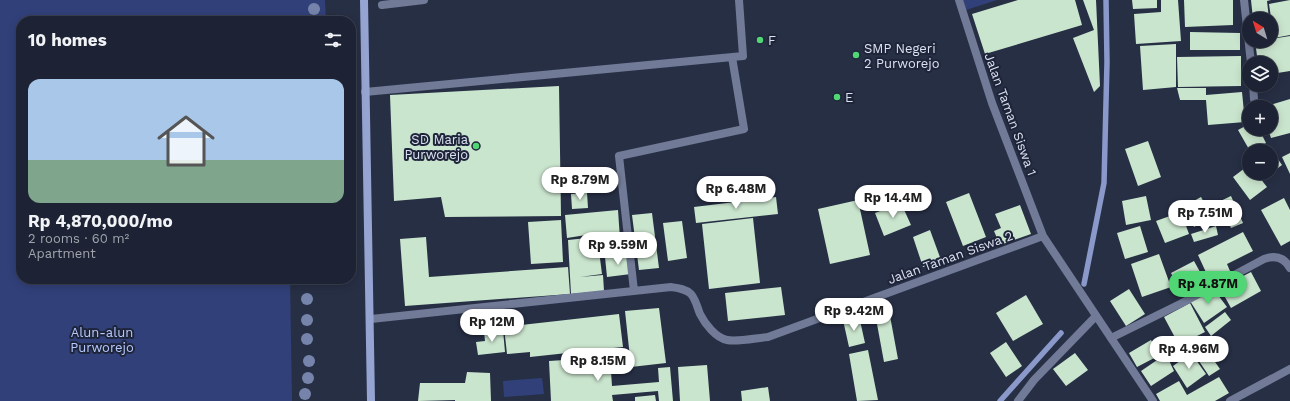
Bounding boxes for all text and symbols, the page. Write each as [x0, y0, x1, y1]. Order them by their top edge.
north arrow [1242, 12, 1278, 48]
map controls [1242, 12, 1278, 180]
icon: filters [322, 29, 344, 51]
text: 10 homes [28, 30, 107, 50]
place label: F [768, 33, 776, 48]
marker: F [755, 35, 765, 45]
place label: SMP Negeri 2 Purworejo [864, 41, 940, 71]
marker: SMP Negeri 2 Purworejo [851, 50, 861, 60]
street label: Jalan Taman Siswa 1 [981, 51, 1040, 177]
button: layers [1242, 56, 1278, 92]
place label: E [845, 90, 853, 105]
marker: E [832, 92, 842, 102]
button: + [1242, 100, 1278, 136]
icon: home [150, 105, 222, 177]
place label: SD Maria Purworejo [404, 132, 469, 162]
marker: SD Maria Purworejo [471, 141, 481, 151]
button: − [1242, 144, 1278, 180]
pin: Rp 8.79M [539, 167, 621, 201]
text: Rp 8.79M [551, 172, 610, 187]
pin: Rp 6.48M [695, 176, 777, 210]
text: Rp 6.48M [706, 181, 766, 196]
pin: Rp 14.4M [852, 185, 934, 219]
text: Rp 14.4M [864, 190, 922, 205]
pin: Rp 7.51M [1164, 200, 1246, 234]
text: Rp 7.51M [1177, 205, 1233, 220]
text: Rp 4,870,000/mo [28, 211, 173, 231]
street label: Jalan Taman Siswa 2 [886, 228, 1015, 287]
text: 2 rooms · 60 m² [28, 231, 129, 246]
pin: Rp 9.59M [577, 232, 659, 266]
text: Rp 9.59M [588, 237, 648, 252]
text: Apartment [28, 246, 96, 261]
pin: Rp 4.87M [1167, 271, 1249, 305]
text: Rp 4.87M [1178, 276, 1238, 291]
pin: Rp 9.42M [813, 298, 895, 332]
text: Rp 9.42M [824, 303, 884, 318]
pin: Rp 12M [459, 309, 525, 343]
text: Rp 12M [469, 314, 515, 329]
park label: Alun-alun Purworejo [70, 325, 134, 355]
pin: Rp 4.96M [1148, 336, 1230, 370]
text: Rp 4.96M [1159, 341, 1219, 356]
pin: Rp 8.15M [557, 348, 639, 382]
text: Rp 8.15M [570, 353, 626, 368]

